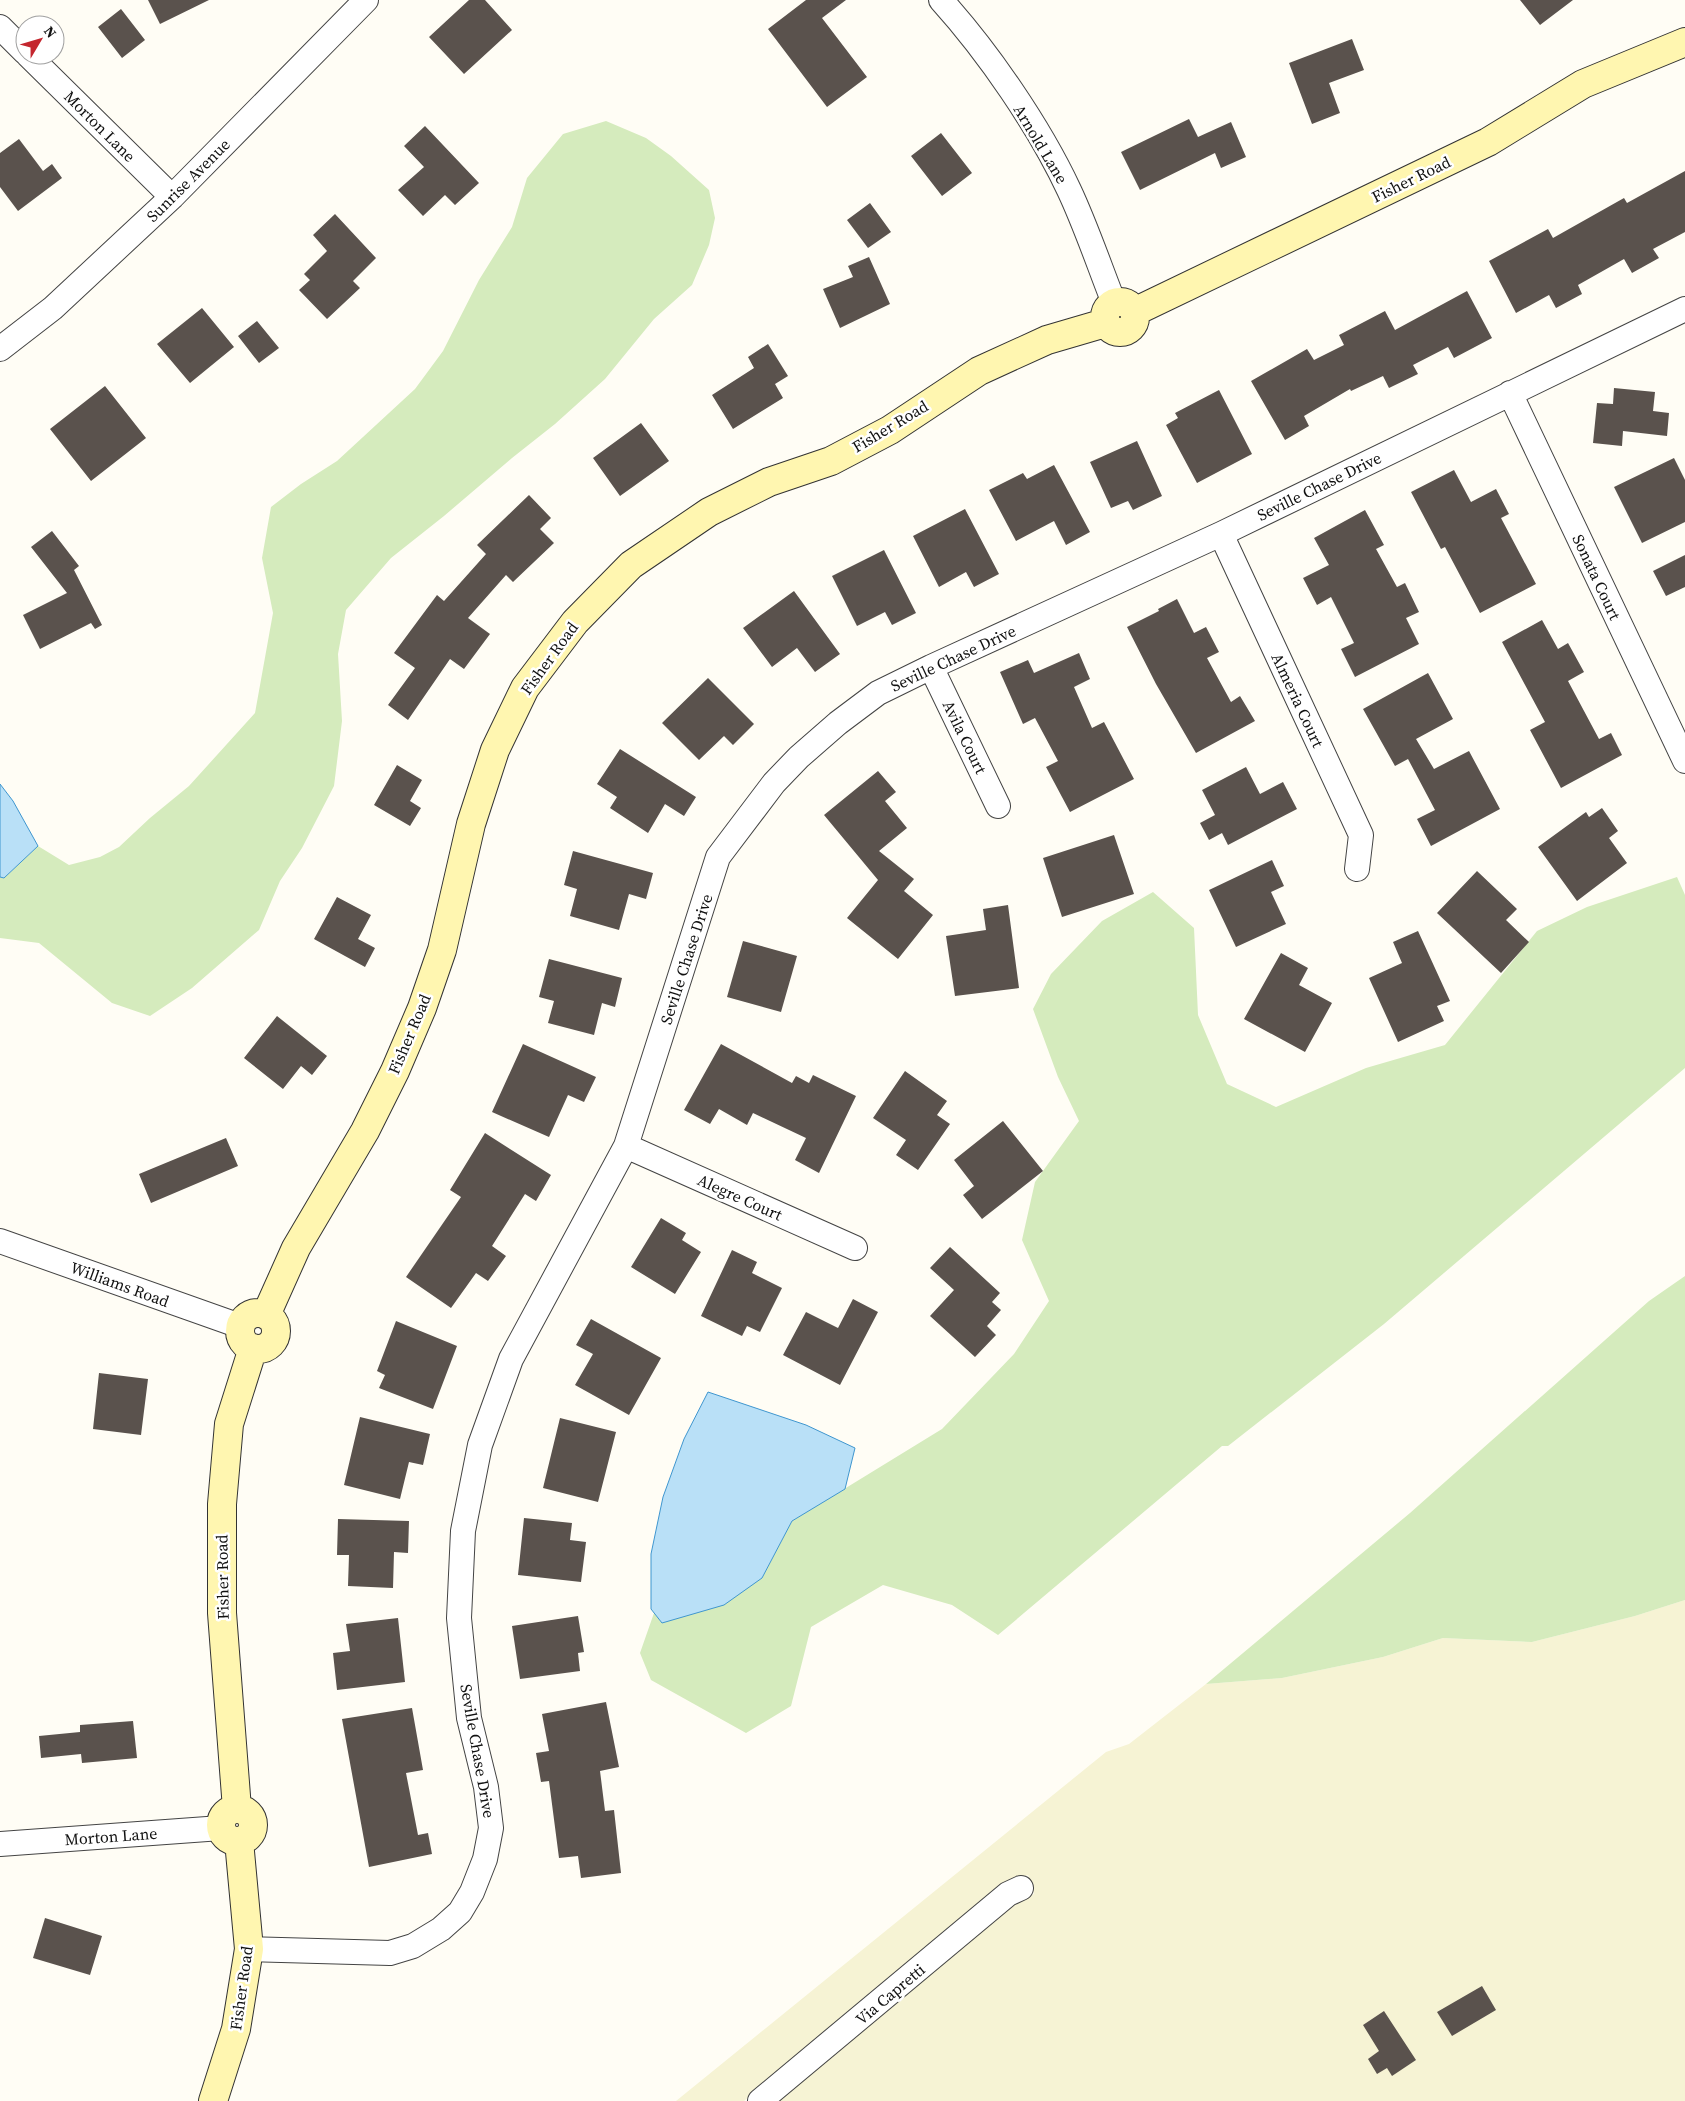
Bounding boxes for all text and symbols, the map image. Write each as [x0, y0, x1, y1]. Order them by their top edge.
north arrow [15, 15, 65, 65]
text: N [39, 22, 61, 42]
street label: Morton Lane [59, 85, 141, 167]
street label: Arnold Lane [1009, 100, 1073, 188]
street label: Sunrise Avenue [141, 133, 235, 227]
street label: Fisher Road [1368, 150, 1454, 208]
street label: Fisher Road [848, 395, 932, 457]
street label: Seville Chase Drive [1253, 446, 1385, 526]
street label: Sonata Court [1568, 531, 1627, 624]
street label: Fisher Road [515, 617, 583, 699]
street label: Seville Chase Drive [887, 619, 1019, 697]
street label: Almeria Court [1267, 649, 1330, 751]
street label: Avila Court [938, 697, 993, 778]
street label: Seville Chase Drive [655, 891, 717, 1027]
street label: Fisher Road [382, 991, 436, 1077]
street label: Alegre Court [694, 1169, 787, 1226]
street label: Williams Road [68, 1256, 172, 1312]
street label: Fisher Road [210, 1534, 234, 1620]
street label: Seville Chase Drive [455, 1682, 501, 1820]
street label: Morton Lane [64, 1822, 158, 1850]
street label: Fisher Road [224, 1944, 258, 2032]
street label: Via Capretti [851, 1958, 930, 2030]

